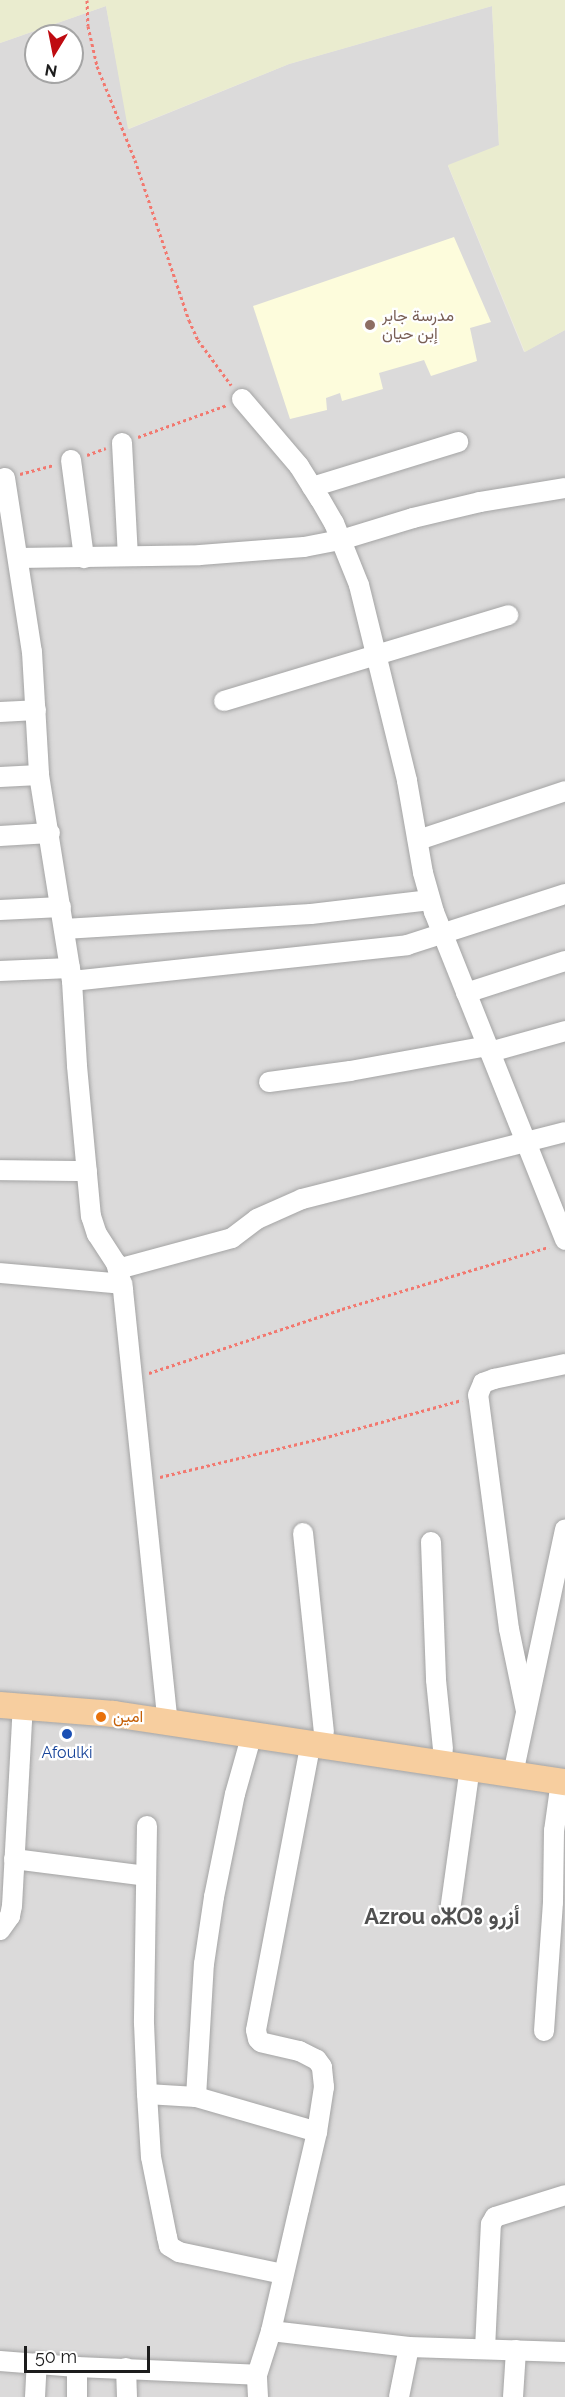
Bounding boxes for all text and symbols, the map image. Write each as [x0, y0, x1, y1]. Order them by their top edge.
north arrow [24, 24, 84, 84]
text: N [43, 60, 59, 81]
place label: مدرسة جابر إبن حيان [382, 306, 454, 344]
marker: مدرسة جابر إبن حيان [363, 318, 377, 332]
place label: امين [113, 1707, 143, 1727]
marker: امين [94, 1710, 108, 1724]
marker: Afoulki [60, 1727, 74, 1741]
place label: Afoulki [42, 1743, 92, 1763]
district label: Azrou ⴰⵣⵔⵓ أزرو [364, 1904, 520, 1930]
scale bar [27, 2334, 153, 2372]
text: 50 m [35, 2346, 77, 2367]

